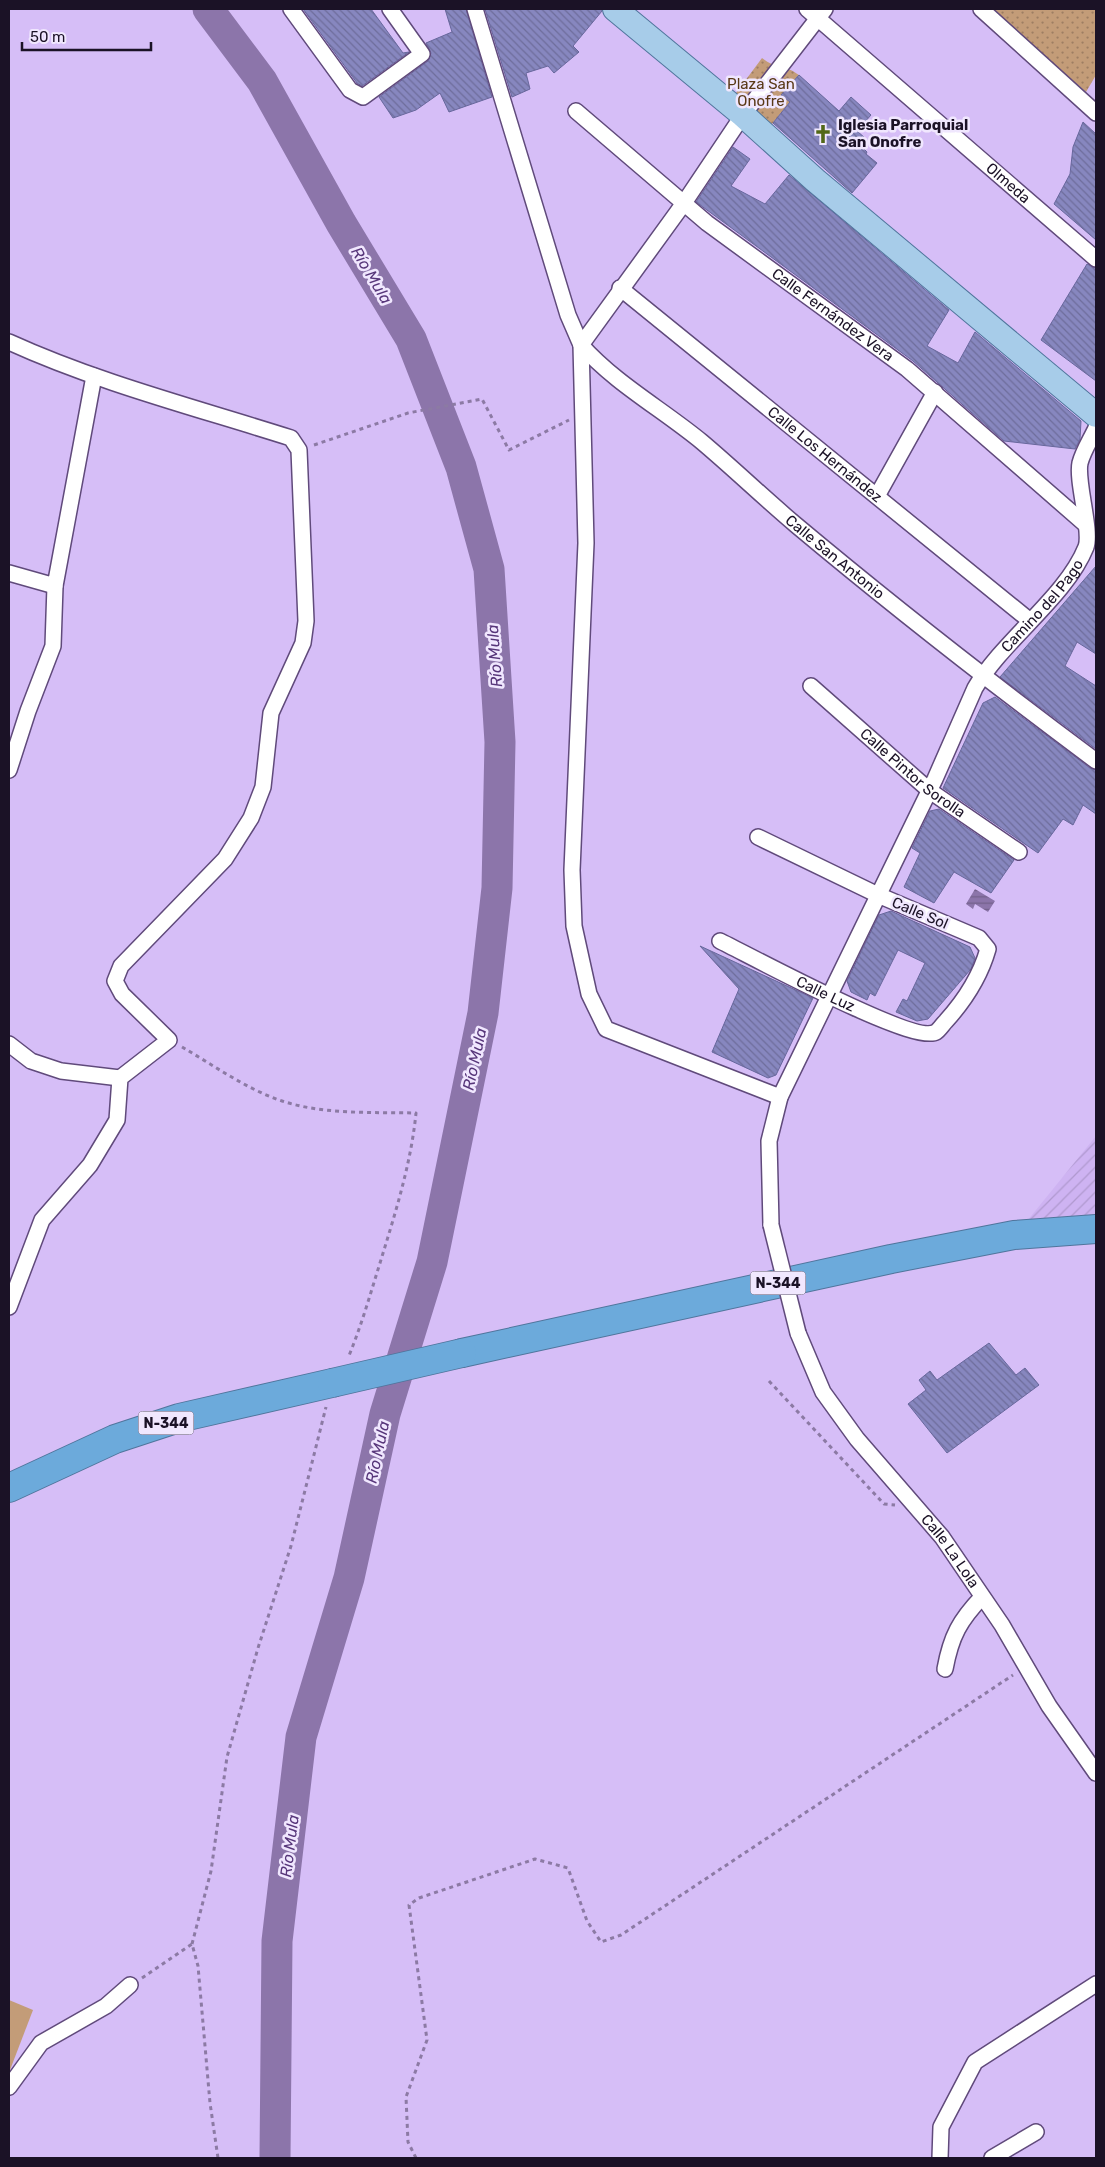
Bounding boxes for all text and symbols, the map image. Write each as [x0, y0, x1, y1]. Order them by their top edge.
scale bar [22, 20, 151, 52]
text: 50 m [30, 28, 65, 46]
park label: Plaza San Onofre [727, 75, 795, 110]
place label: Iglesia Parroquial San Onofre [838, 116, 968, 151]
church icon: Iglesia Parroquial San Onofre [812, 123, 834, 145]
street label: Olmeda [982, 159, 1034, 207]
water label: Río Mula [347, 243, 396, 307]
street label: Calle Fernández Vera [768, 264, 897, 365]
street label: Calle Los Hernández [764, 403, 886, 506]
street label: Calle San Antonio [782, 511, 888, 603]
street label: Camino del Pago [997, 556, 1087, 656]
water label: Río Mula [483, 624, 506, 688]
street label: Calle Pintor Sorolla [856, 724, 969, 822]
street label: Calle Sol [889, 893, 951, 933]
street label: Calle Luz [793, 972, 858, 1016]
water label: Río Mula [459, 1026, 490, 1092]
road number: N-344 [750, 1272, 806, 1295]
road number: N-344 [138, 1412, 194, 1435]
water label: Río Mula [362, 1419, 393, 1485]
street label: Calle La Lola [917, 1510, 983, 1591]
water label: Río Mula [276, 1814, 303, 1879]

